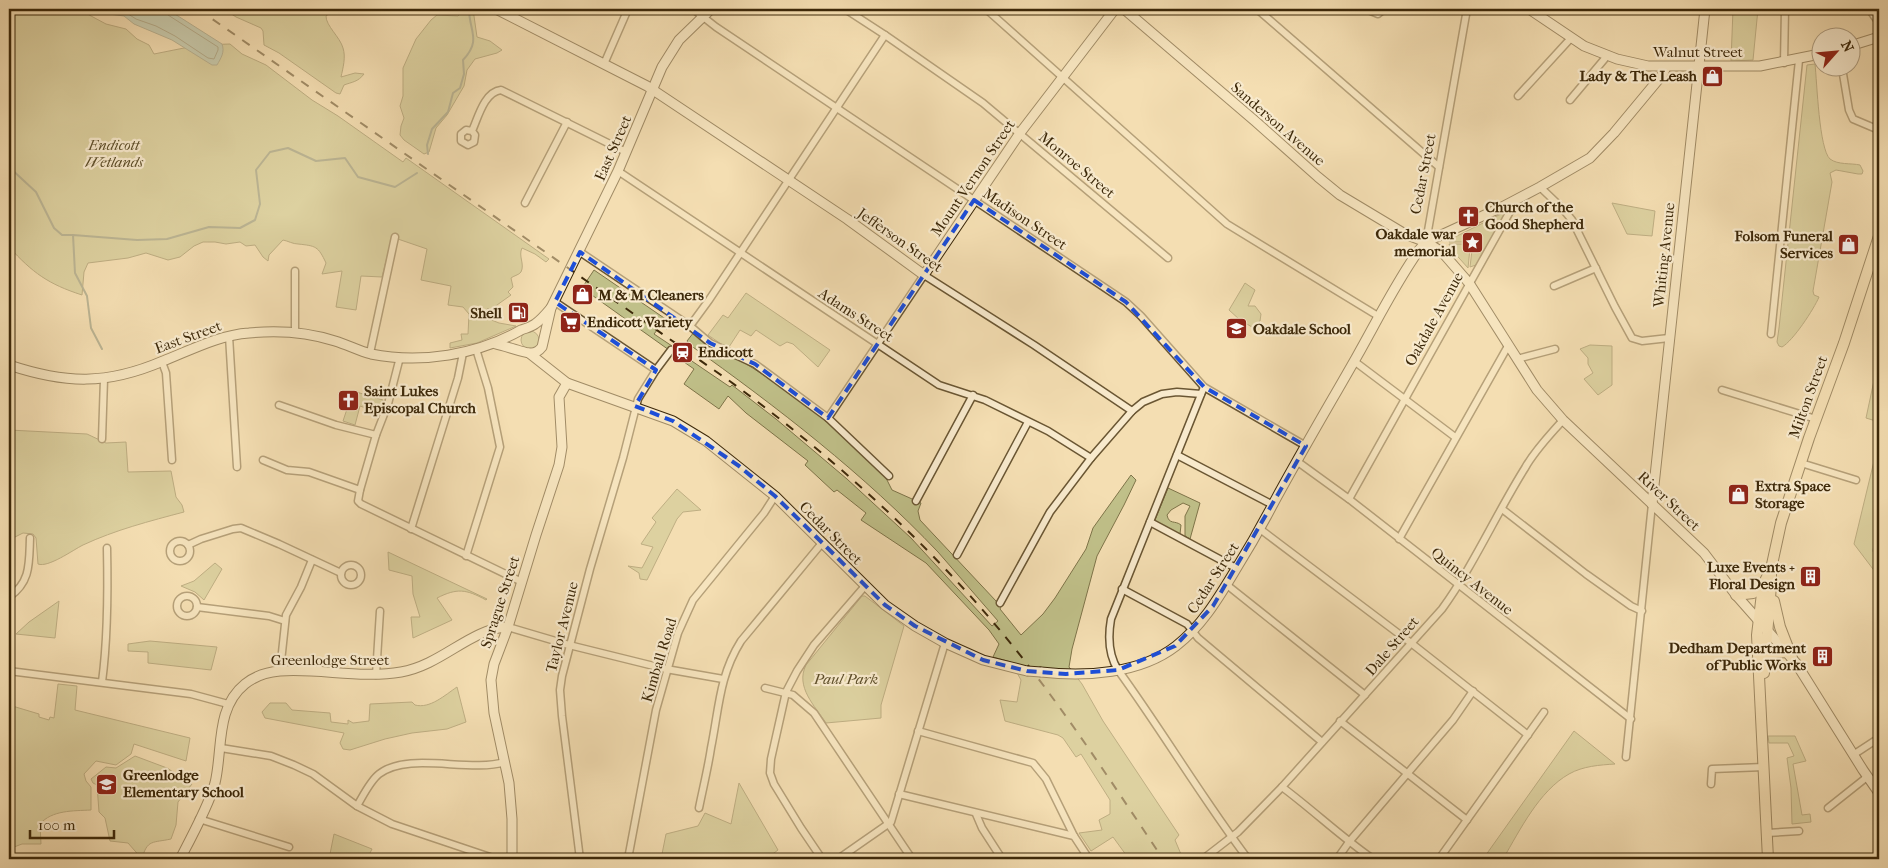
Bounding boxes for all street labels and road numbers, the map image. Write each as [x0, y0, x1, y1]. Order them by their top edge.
street label: Walnut Street [1652, 43, 1744, 61]
street label: Sanderson Avenue [1227, 78, 1329, 170]
street label: East Street [591, 112, 636, 184]
street label: Mount Vernon Street [927, 116, 1019, 240]
street label: Monroe Street [1035, 128, 1119, 202]
street label: Cedar Street [1406, 132, 1440, 216]
street label: Madison Street [979, 184, 1071, 254]
street label: Whiting Avenue [1649, 201, 1679, 309]
street label: Jefferson Street [853, 203, 947, 276]
street label: Oakdale Avenue [1401, 268, 1467, 369]
street label: Adams Street [814, 284, 897, 346]
street label: East Street [152, 316, 224, 357]
street label: Milton Street [1785, 353, 1831, 441]
street label: River Street [1634, 468, 1704, 535]
street label: Cedar Street [796, 498, 867, 569]
street label: Cedar Street [1183, 538, 1243, 617]
street label: Quincy Avenue [1427, 543, 1517, 619]
street label: Sprague Street [477, 553, 524, 650]
street label: Taylor Avenue [542, 579, 582, 674]
street label: Dale Street [1361, 612, 1423, 679]
street label: Kimball Road [638, 615, 681, 704]
street label: Greenlodge Street [271, 651, 390, 669]

